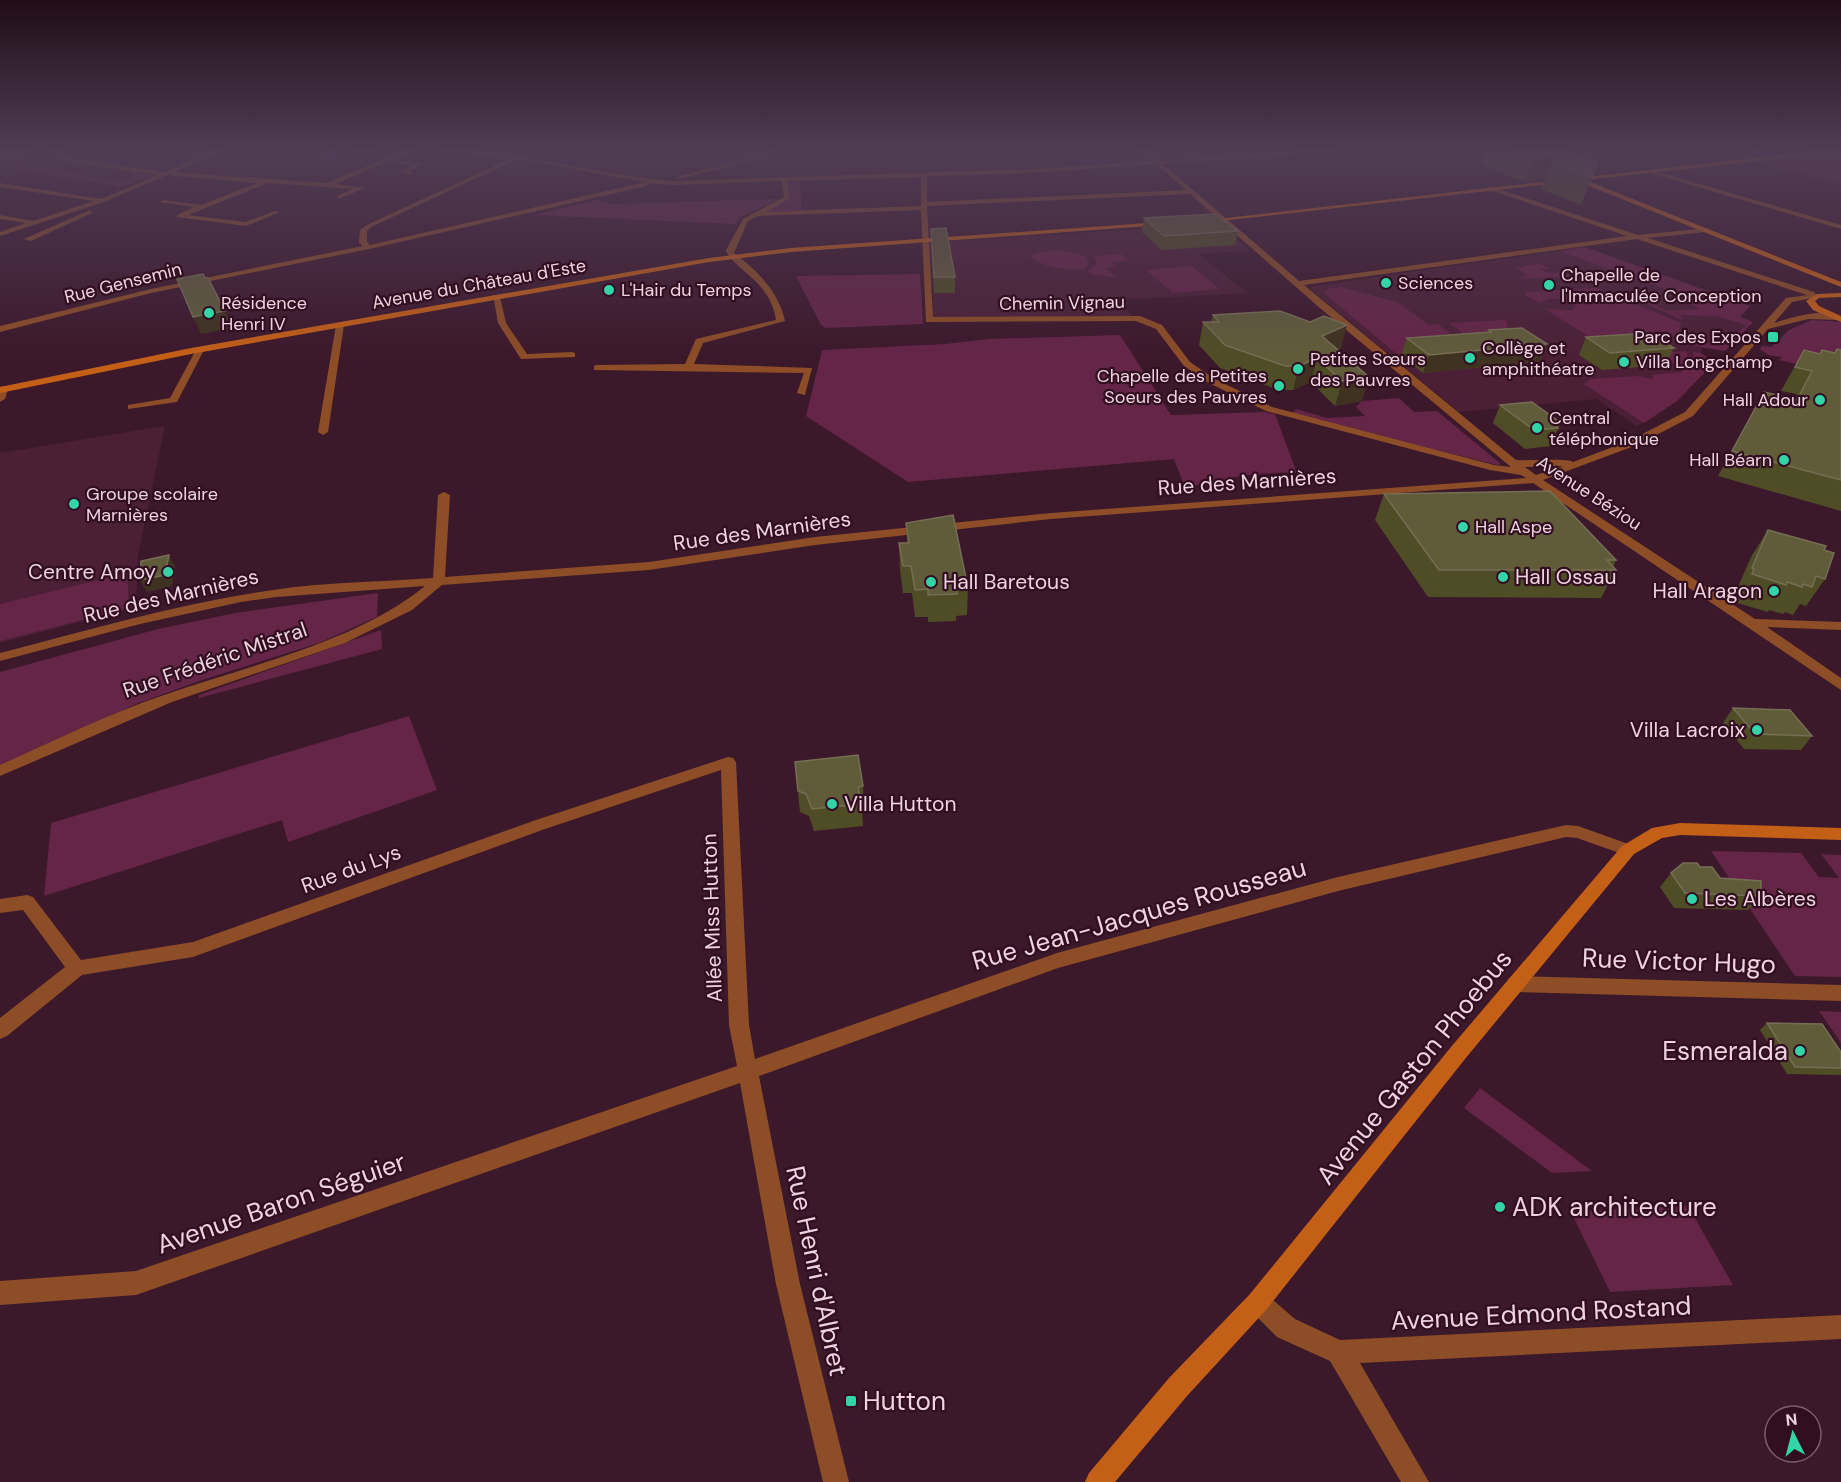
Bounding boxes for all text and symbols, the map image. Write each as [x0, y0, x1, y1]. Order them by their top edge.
street label: Avenue du Château d'Este [370, 253, 588, 315]
street label: Rue Gensemin [62, 257, 184, 309]
place label: Chapelle de l'Immaculée Conception [1561, 263, 1762, 308]
place label: Sciences [1398, 271, 1473, 295]
marker: Sciences [1379, 276, 1393, 290]
place label: L'Hair du Temps [621, 278, 752, 302]
marker: Chapelle de l'Immaculée Conception [1542, 278, 1556, 292]
marker: L'Hair du Temps [602, 283, 616, 297]
street label: Chemin Vignau [999, 290, 1125, 316]
place label: Résidence Henri IV [221, 291, 307, 336]
marker: Résidence Henri IV [202, 306, 216, 320]
place label: Parc des Expos [1634, 325, 1761, 349]
marker: Parc des Expos [1766, 330, 1780, 344]
place label: Collège et amphithéatre [1482, 336, 1595, 381]
place label: Petites Sœurs des Pauvres [1310, 347, 1426, 392]
place label: Villa Longchamp [1636, 350, 1773, 374]
marker: Collège et amphithéatre [1463, 351, 1477, 365]
marker: Villa Longchamp [1617, 355, 1631, 369]
marker: Petites Sœurs des Pauvres [1291, 362, 1305, 376]
place label: Chapelle des Petites Soeurs des Pauvres [1097, 364, 1267, 409]
marker: Chapelle des Petites Soeurs des Pauvres [1272, 379, 1286, 393]
place label: Hall Adour [1723, 388, 1808, 412]
marker: Hall Adour [1813, 393, 1827, 407]
place label: Central téléphonique [1549, 406, 1659, 451]
marker: Central téléphonique [1530, 421, 1544, 435]
place label: Hall Béarn [1689, 448, 1772, 472]
street label: Avenue Béziou [1532, 450, 1646, 536]
marker: Hall Béarn [1777, 453, 1791, 467]
street label: Rue des Marnières [1157, 462, 1337, 502]
place label: Groupe scolaire Marnières [86, 482, 218, 527]
marker: Groupe scolaire Marnières [67, 497, 81, 511]
street label: Rue des Marnières [671, 505, 853, 557]
place label: Hall Aspe [1475, 515, 1552, 539]
marker: Hall Aspe [1456, 520, 1470, 534]
place label: Centre Amoy [28, 558, 156, 586]
street label: Rue des Marnières [81, 562, 261, 630]
place label: Hall Ossau [1515, 563, 1616, 591]
marker: Centre Amoy [161, 565, 175, 579]
place label: Hall Baretous [943, 568, 1070, 596]
marker: Hall Ossau [1496, 570, 1510, 584]
marker: Hall Baretous [924, 575, 938, 589]
place label: Hall Aragon [1652, 577, 1762, 605]
marker: Hall Aragon [1767, 584, 1781, 598]
street label: Rue Frédéric Mistral [119, 615, 311, 705]
place label: Villa Lacroix [1630, 716, 1745, 744]
marker: Villa Lacroix [1750, 723, 1764, 737]
place label: Villa Hutton [844, 790, 956, 818]
marker: Villa Hutton [825, 797, 839, 811]
street label: Allée Miss Hutton [695, 833, 729, 1003]
street label: Rue du Lys [297, 838, 405, 900]
street label: Rue Jean-Jacques Rousseau [968, 850, 1310, 978]
place label: Les Albères [1704, 885, 1816, 913]
marker: Les Albères [1685, 892, 1699, 906]
street label: Rue Victor Hugo [1581, 941, 1777, 981]
street label: Avenue Gaston Phoebus [1309, 942, 1519, 1192]
place label: Esmeralda [1662, 1034, 1788, 1068]
marker: Esmeralda [1793, 1044, 1807, 1058]
street label: Avenue Baron Séguier [152, 1144, 410, 1262]
street label: Rue Henri d'Albret [778, 1163, 856, 1379]
place label: ADK architecture [1512, 1190, 1717, 1224]
marker: ADK architecture [1493, 1200, 1507, 1214]
street label: Avenue Edmond Rostand [1390, 1288, 1692, 1338]
place label: Hutton [863, 1384, 946, 1418]
marker: Hutton [844, 1394, 858, 1408]
north arrow [1763, 1404, 1823, 1464]
text: N [1785, 1409, 1798, 1431]

